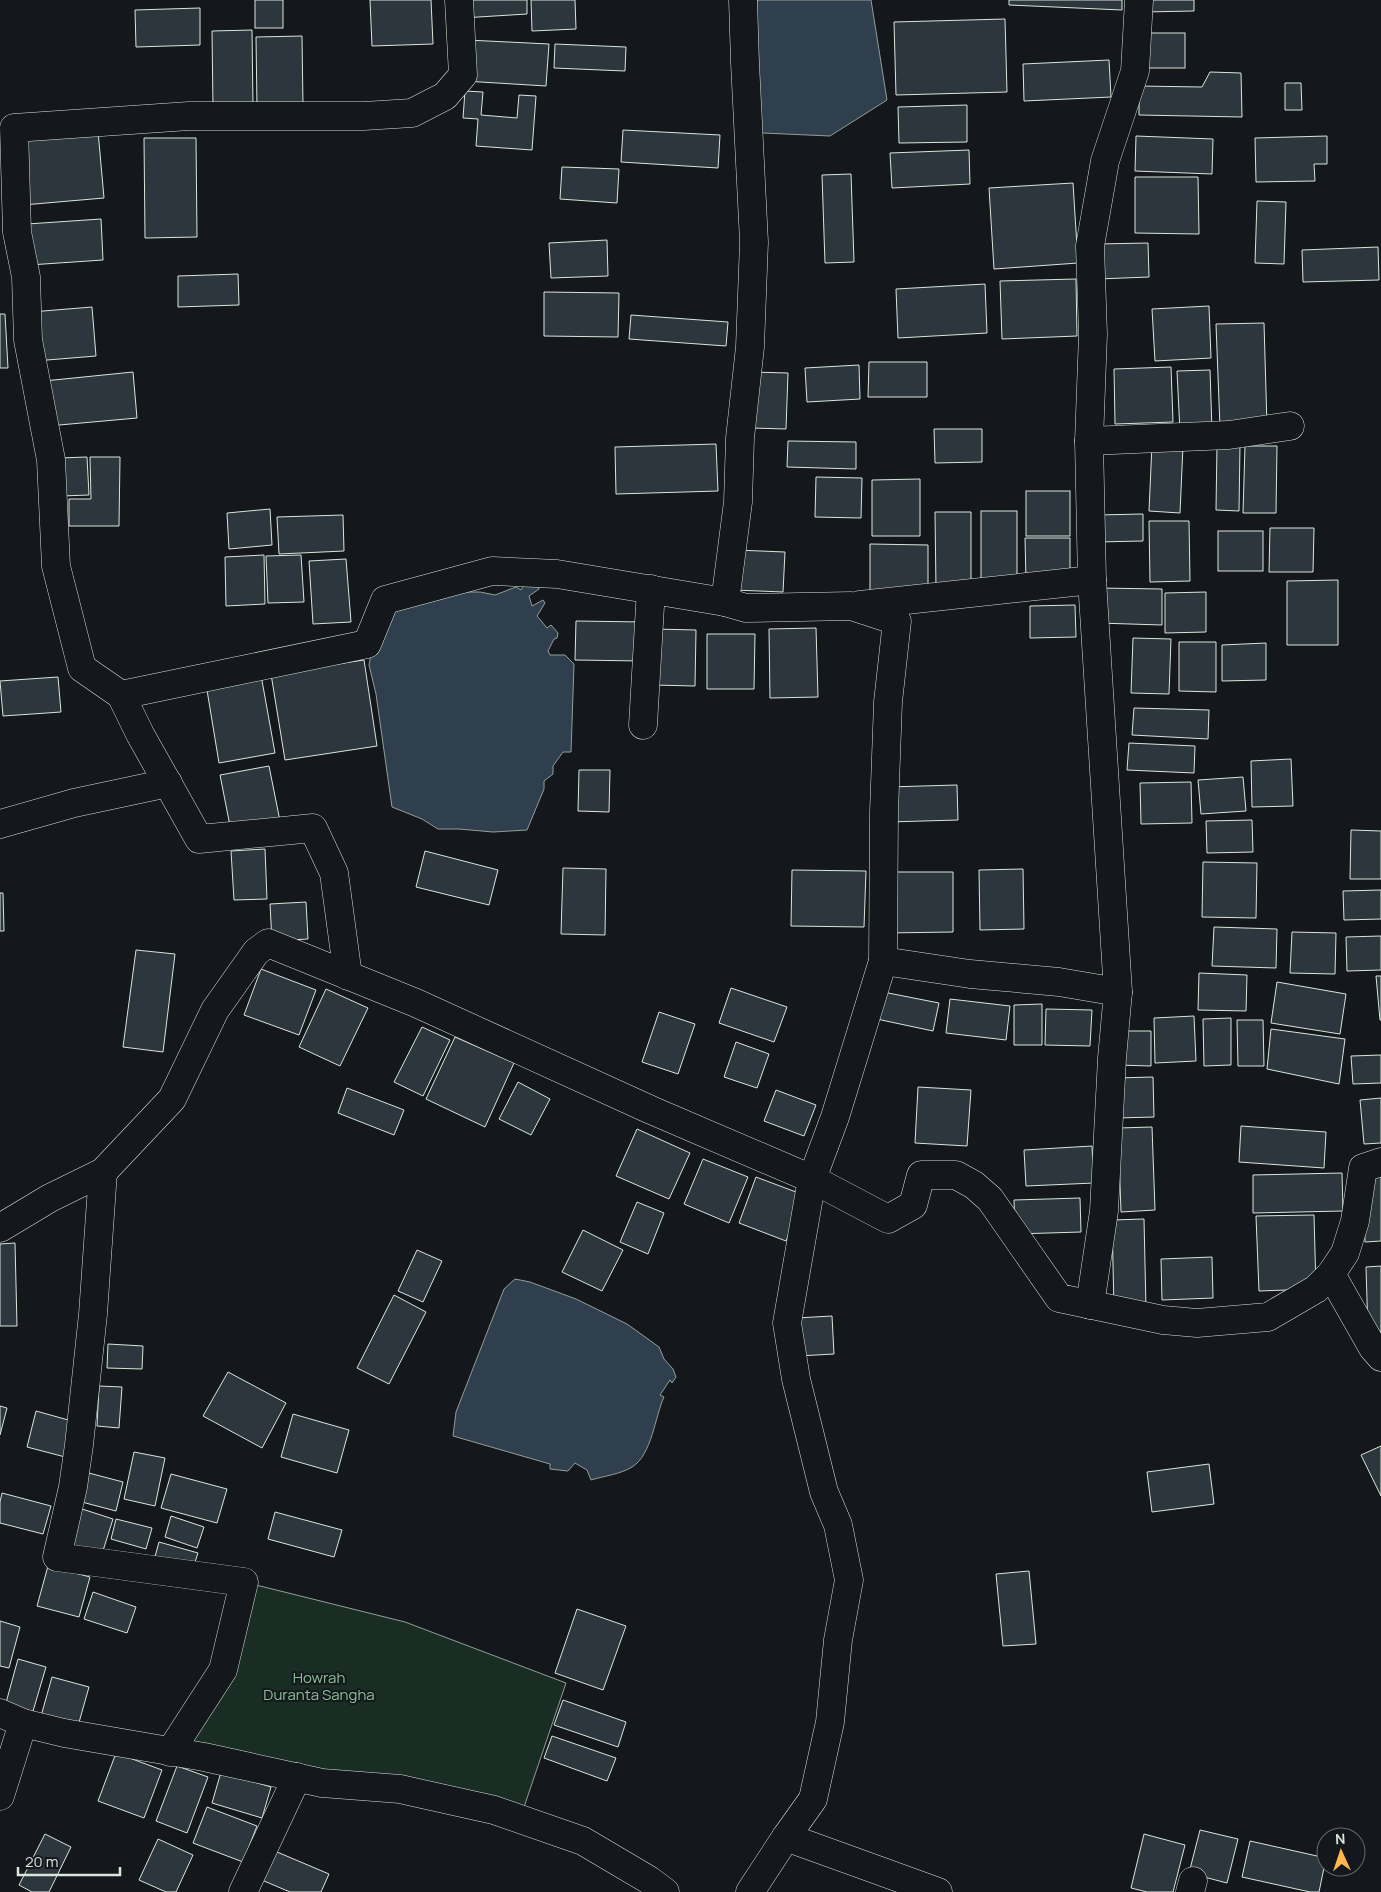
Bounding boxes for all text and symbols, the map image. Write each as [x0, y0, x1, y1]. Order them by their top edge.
park label: Howrah Duranta Sangha [263, 1667, 375, 1705]
north arrow [1316, 1827, 1366, 1877]
text: N [1335, 1829, 1346, 1848]
scale bar [18, 1844, 120, 1876]
text: 20 m [25, 1851, 58, 1872]

